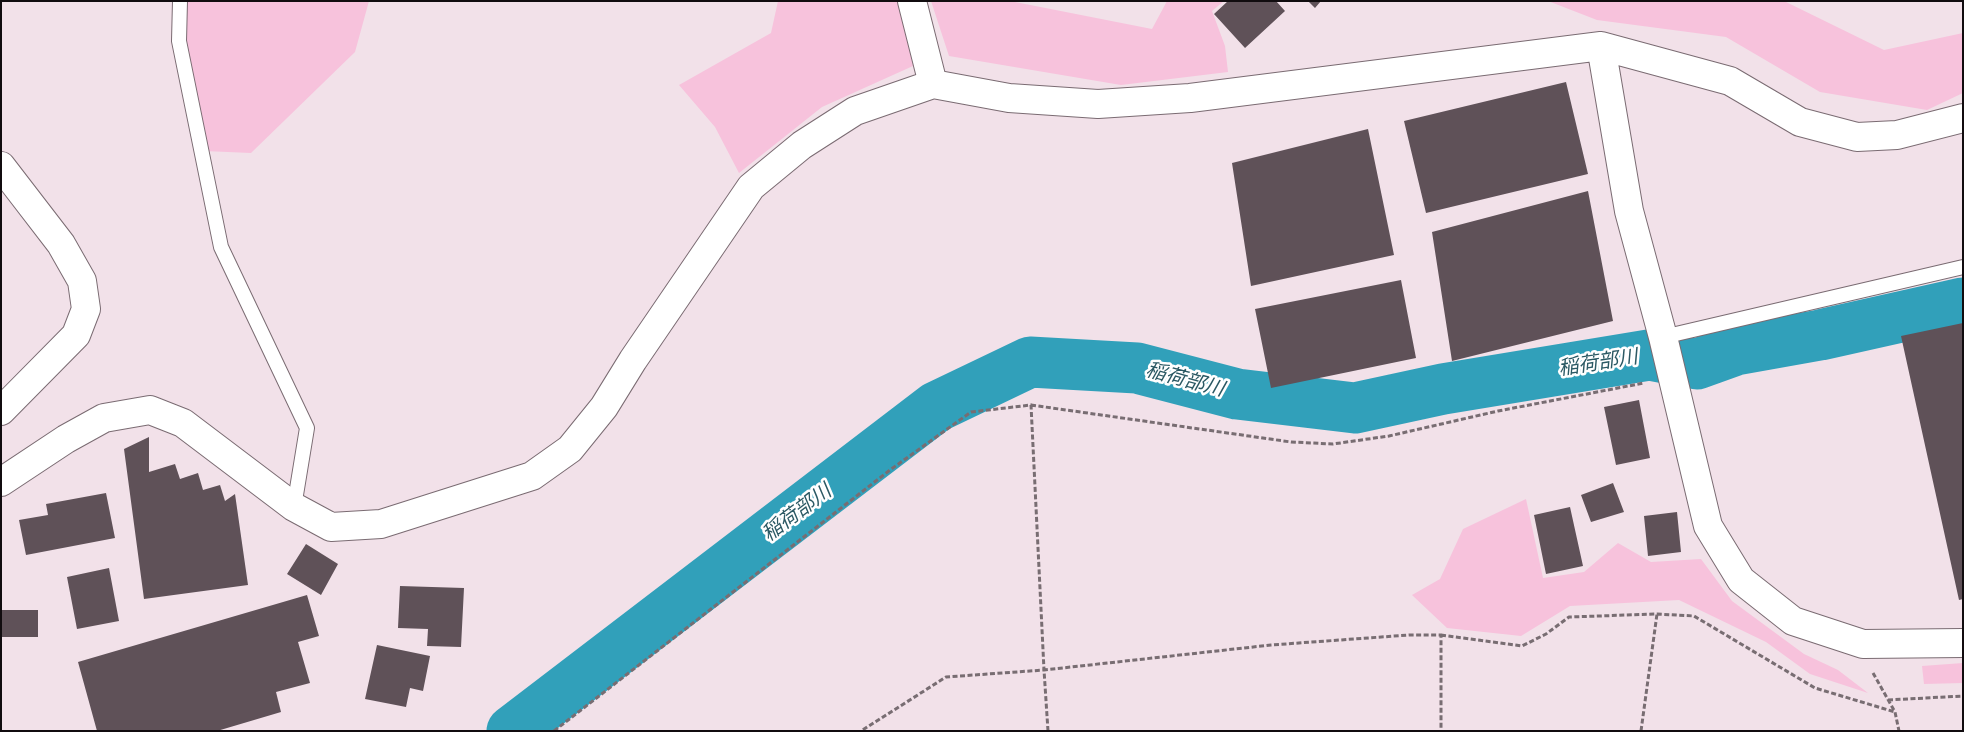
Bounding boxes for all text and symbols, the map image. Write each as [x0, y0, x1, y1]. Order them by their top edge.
water label: 稲荷部川 [1557, 345, 1639, 381]
water label: 稲荷部川 [1143, 358, 1227, 402]
water label: 稲荷部川 [758, 479, 836, 547]

